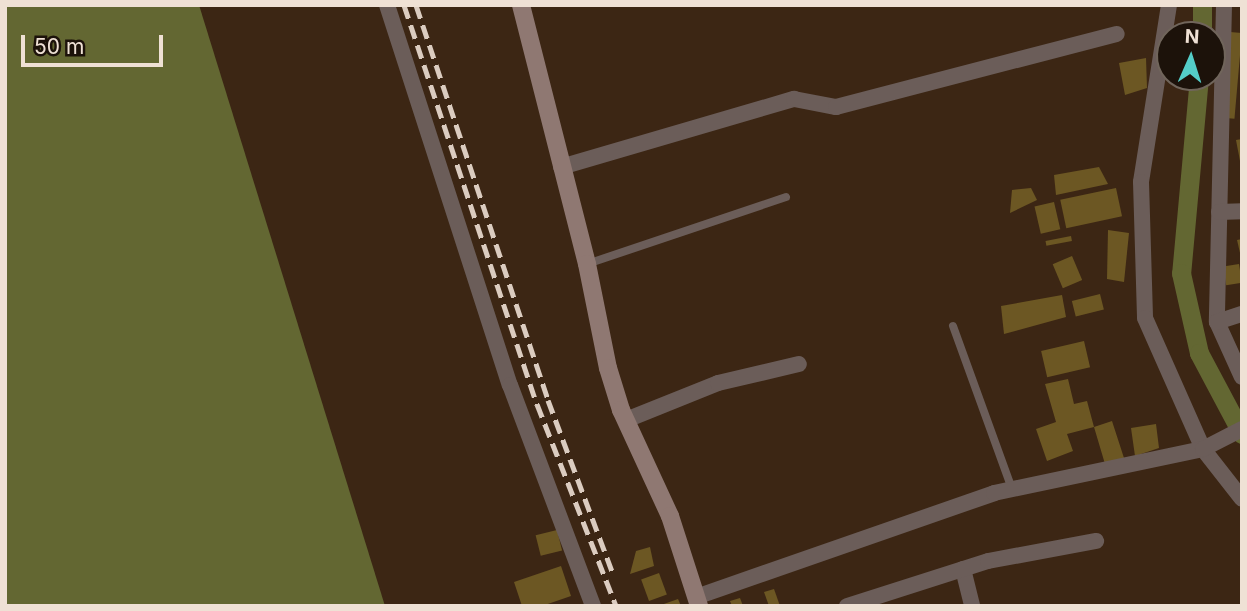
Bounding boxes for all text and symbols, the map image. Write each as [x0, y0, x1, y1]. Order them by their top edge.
scale bar [24, 21, 166, 65]
north arrow [1156, 21, 1226, 91]
text: N [1184, 25, 1200, 48]
text: 50 m [34, 34, 84, 59]

